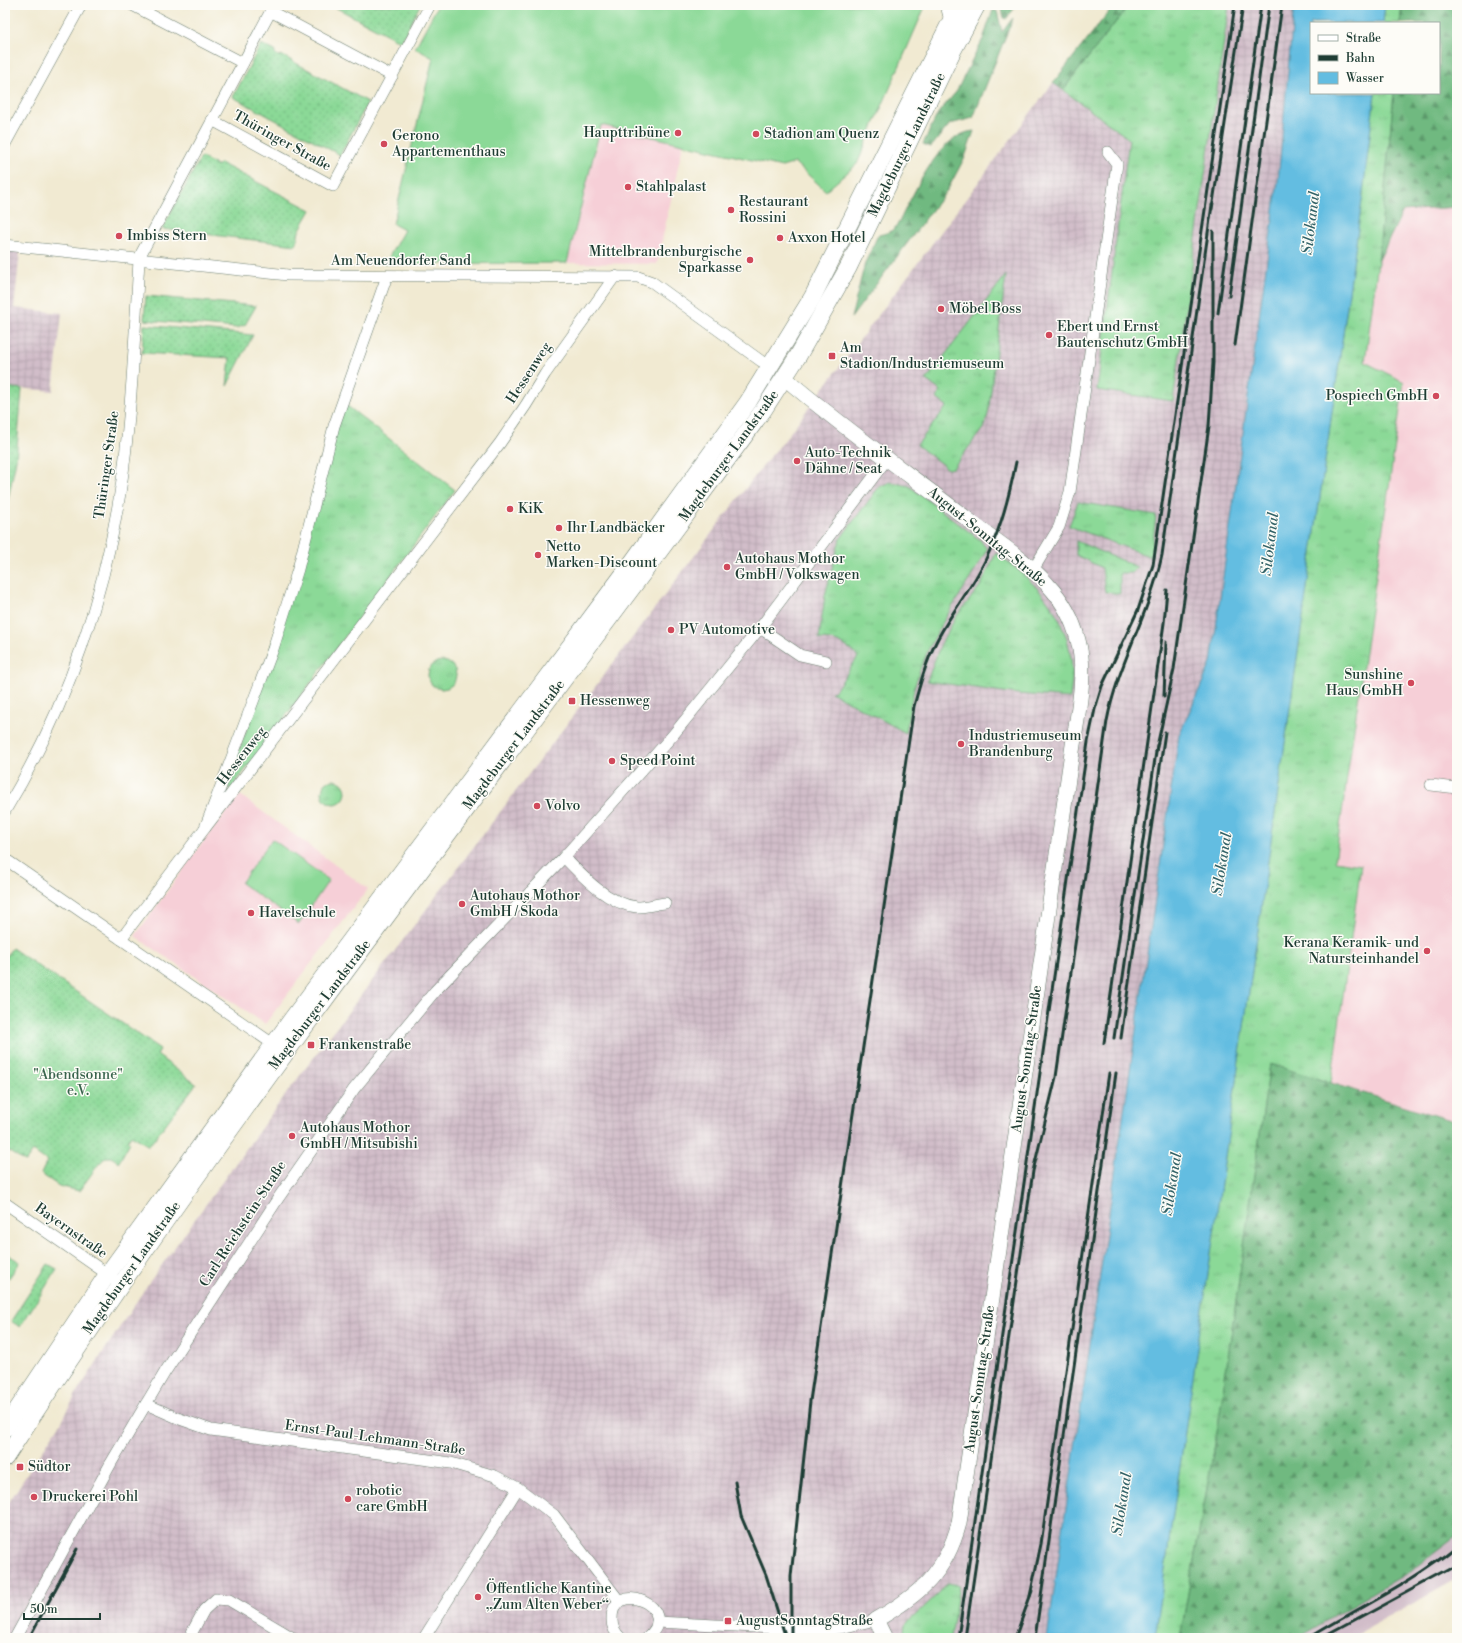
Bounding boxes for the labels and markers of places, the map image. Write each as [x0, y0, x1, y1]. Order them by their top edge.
place label: Haupttribüne [583, 124, 670, 142]
place label: Stadion am Quenz [764, 125, 880, 143]
place label: Gerono Appartementhaus [391, 127, 506, 161]
marker: Haupttribüne [673, 128, 683, 138]
marker: Stadion am Quenz [751, 129, 761, 139]
marker: Gerono Appartementhaus [379, 139, 389, 149]
place label: Stahlpalast [636, 178, 706, 196]
marker: Stahlpalast [623, 182, 633, 192]
place label: Restaurant Rossini [739, 193, 809, 227]
marker: Restaurant Rossini [726, 205, 736, 215]
place label: Imbiss Stern [127, 227, 208, 245]
place label: Axxon Hotel [787, 229, 866, 247]
marker: Imbiss Stern [114, 231, 124, 241]
marker: Axxon Hotel [775, 233, 785, 243]
place label: Mittelbrandenburgische Sparkasse [589, 243, 742, 277]
marker: Mittelbrandenburgische Sparkasse [745, 255, 755, 265]
place label: Möbel Boss [949, 300, 1021, 318]
marker: Möbel Boss [936, 304, 946, 314]
place label: Ebert und Ernst Bautenschutz GmbH [1056, 318, 1189, 352]
marker: Ebert und Ernst Bautenschutz GmbH [1044, 330, 1054, 340]
place label: Am Stadion/Industriemuseum [839, 339, 1004, 373]
marker: Am Stadion/Industriemuseum [827, 351, 837, 361]
place label: Pospiech GmbH [1326, 387, 1429, 405]
marker: Pospiech GmbH [1431, 391, 1441, 401]
place label: Auto-Technik Dähne / Seat [804, 444, 891, 478]
marker: Auto-Technik Dähne / Seat [792, 456, 802, 466]
place label: KiK [518, 500, 544, 518]
marker: KiK [505, 504, 515, 514]
place label: Ihr Landbäcker [567, 519, 665, 537]
marker: Ihr Landbäcker [554, 523, 564, 533]
place label: Netto Marken-Discount [546, 538, 657, 572]
marker: Netto Marken-Discount [533, 550, 543, 560]
place label: Autohaus Mothor GmbH / Volkswagen [734, 550, 860, 584]
marker: Autohaus Mothor GmbH / Volkswagen [722, 562, 732, 572]
place label: PV Automotive [679, 621, 775, 639]
marker: PV Automotive [666, 625, 676, 635]
place label: Sunshine Haus GmbH [1326, 666, 1404, 700]
marker: Sunshine Haus GmbH [1406, 678, 1416, 688]
place label: Hessenweg [580, 692, 651, 710]
marker: Hessenweg [567, 696, 577, 706]
place label: Industriemuseum Brandenburg [968, 727, 1082, 761]
marker: Industriemuseum Brandenburg [956, 739, 966, 749]
place label: Speed Point [620, 752, 696, 770]
marker: Speed Point [607, 756, 617, 766]
place label: Volvo [544, 797, 581, 815]
marker: Volvo [532, 801, 542, 811]
place label: Autohaus Mothor GmbH / Škoda [469, 887, 580, 921]
marker: Autohaus Mothor GmbH / Škoda [457, 899, 467, 909]
place label: Havelschule [259, 904, 336, 922]
marker: Havelschule [246, 908, 256, 918]
place label: Kerana Keramik- und Natursteinhandel [1283, 934, 1419, 968]
marker: Kerana Keramik- und Natursteinhandel [1422, 946, 1432, 956]
place label: Frankenstraße [319, 1036, 411, 1054]
marker: Frankenstraße [306, 1040, 316, 1050]
place label: Autohaus Mothor GmbH / Mitsubishi [299, 1119, 418, 1153]
marker: Autohaus Mothor GmbH / Mitsubishi [287, 1131, 297, 1141]
place label: Südtor [28, 1458, 71, 1476]
marker: Südtor [15, 1462, 25, 1472]
place label: robotic care GmbH [356, 1482, 429, 1516]
place label: Druckerei Pohl [42, 1488, 138, 1506]
marker: Druckerei Pohl [29, 1492, 39, 1502]
marker: robotic care GmbH [343, 1494, 353, 1504]
place label: Öffentliche Kantine „Zum Alten Weber“ [486, 1578, 611, 1614]
marker: Öffentliche Kantine „Zum Alten Weber“ [473, 1592, 483, 1602]
place label: AugustSonntagStraße [735, 1612, 873, 1630]
marker: AugustSonntagStraße [723, 1616, 733, 1626]

